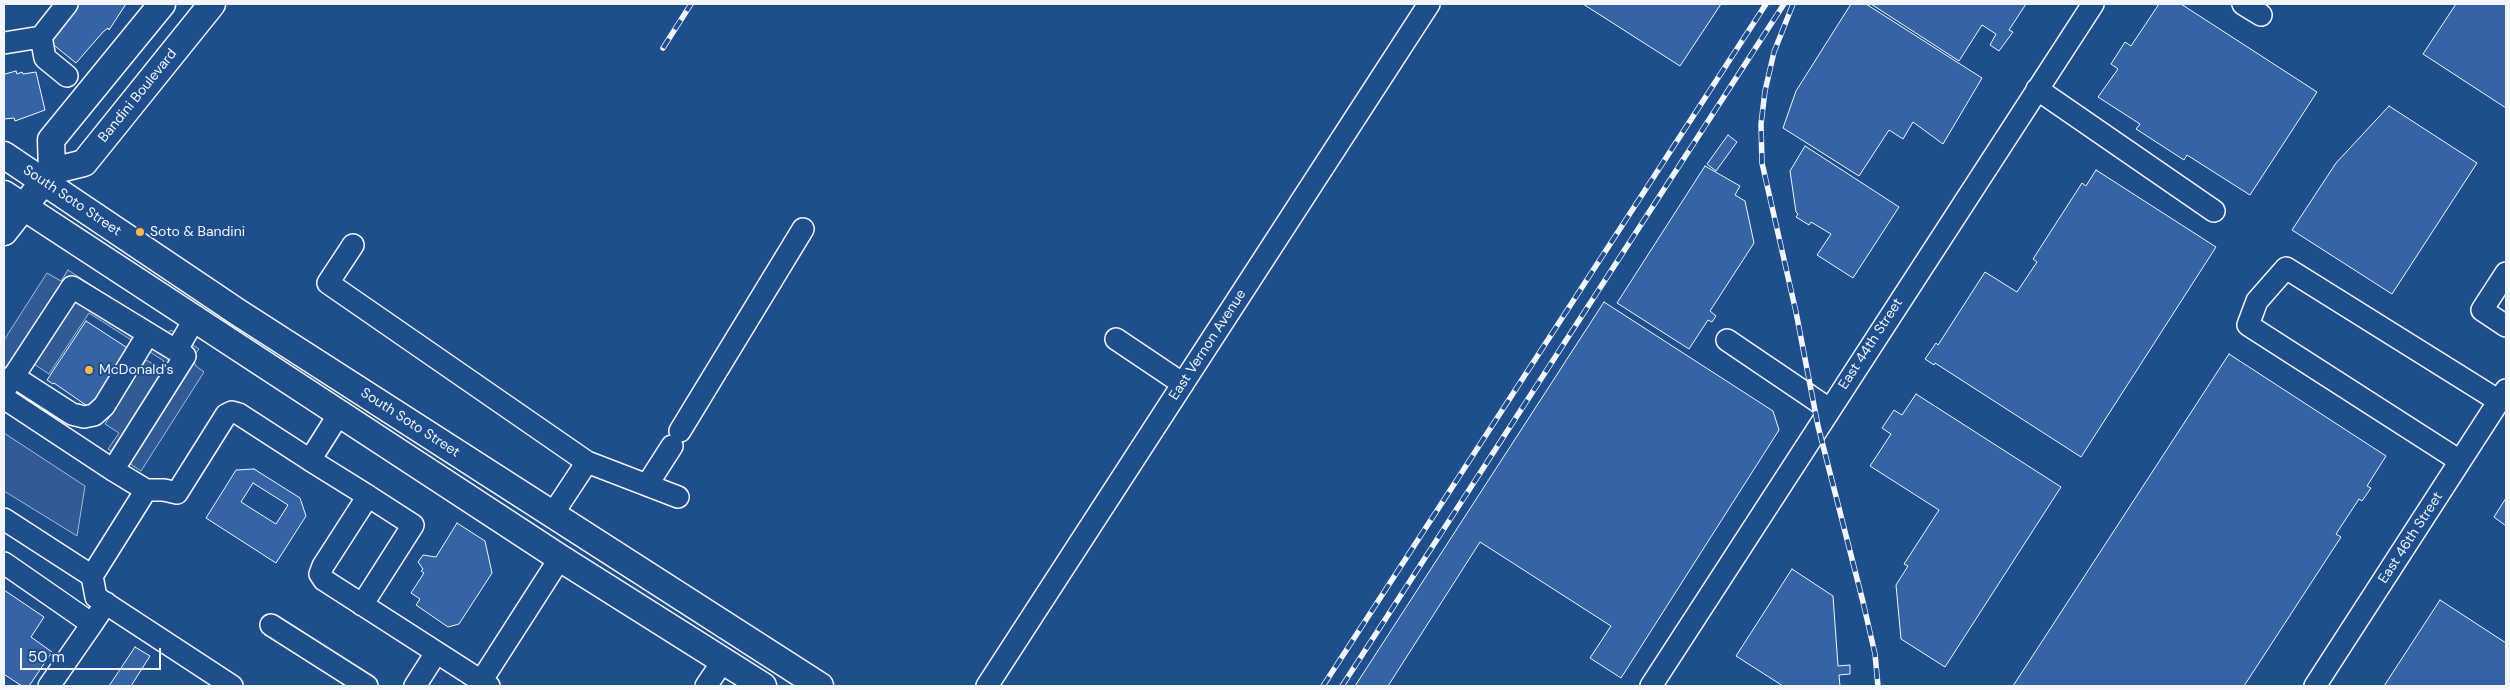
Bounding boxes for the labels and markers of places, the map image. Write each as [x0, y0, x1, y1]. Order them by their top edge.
place label: Soto & Bandini [150, 224, 245, 240]
marker: Soto & Bandini [134, 226, 146, 238]
place label: McDonald's [99, 362, 174, 378]
marker: McDonald's [83, 364, 95, 376]

